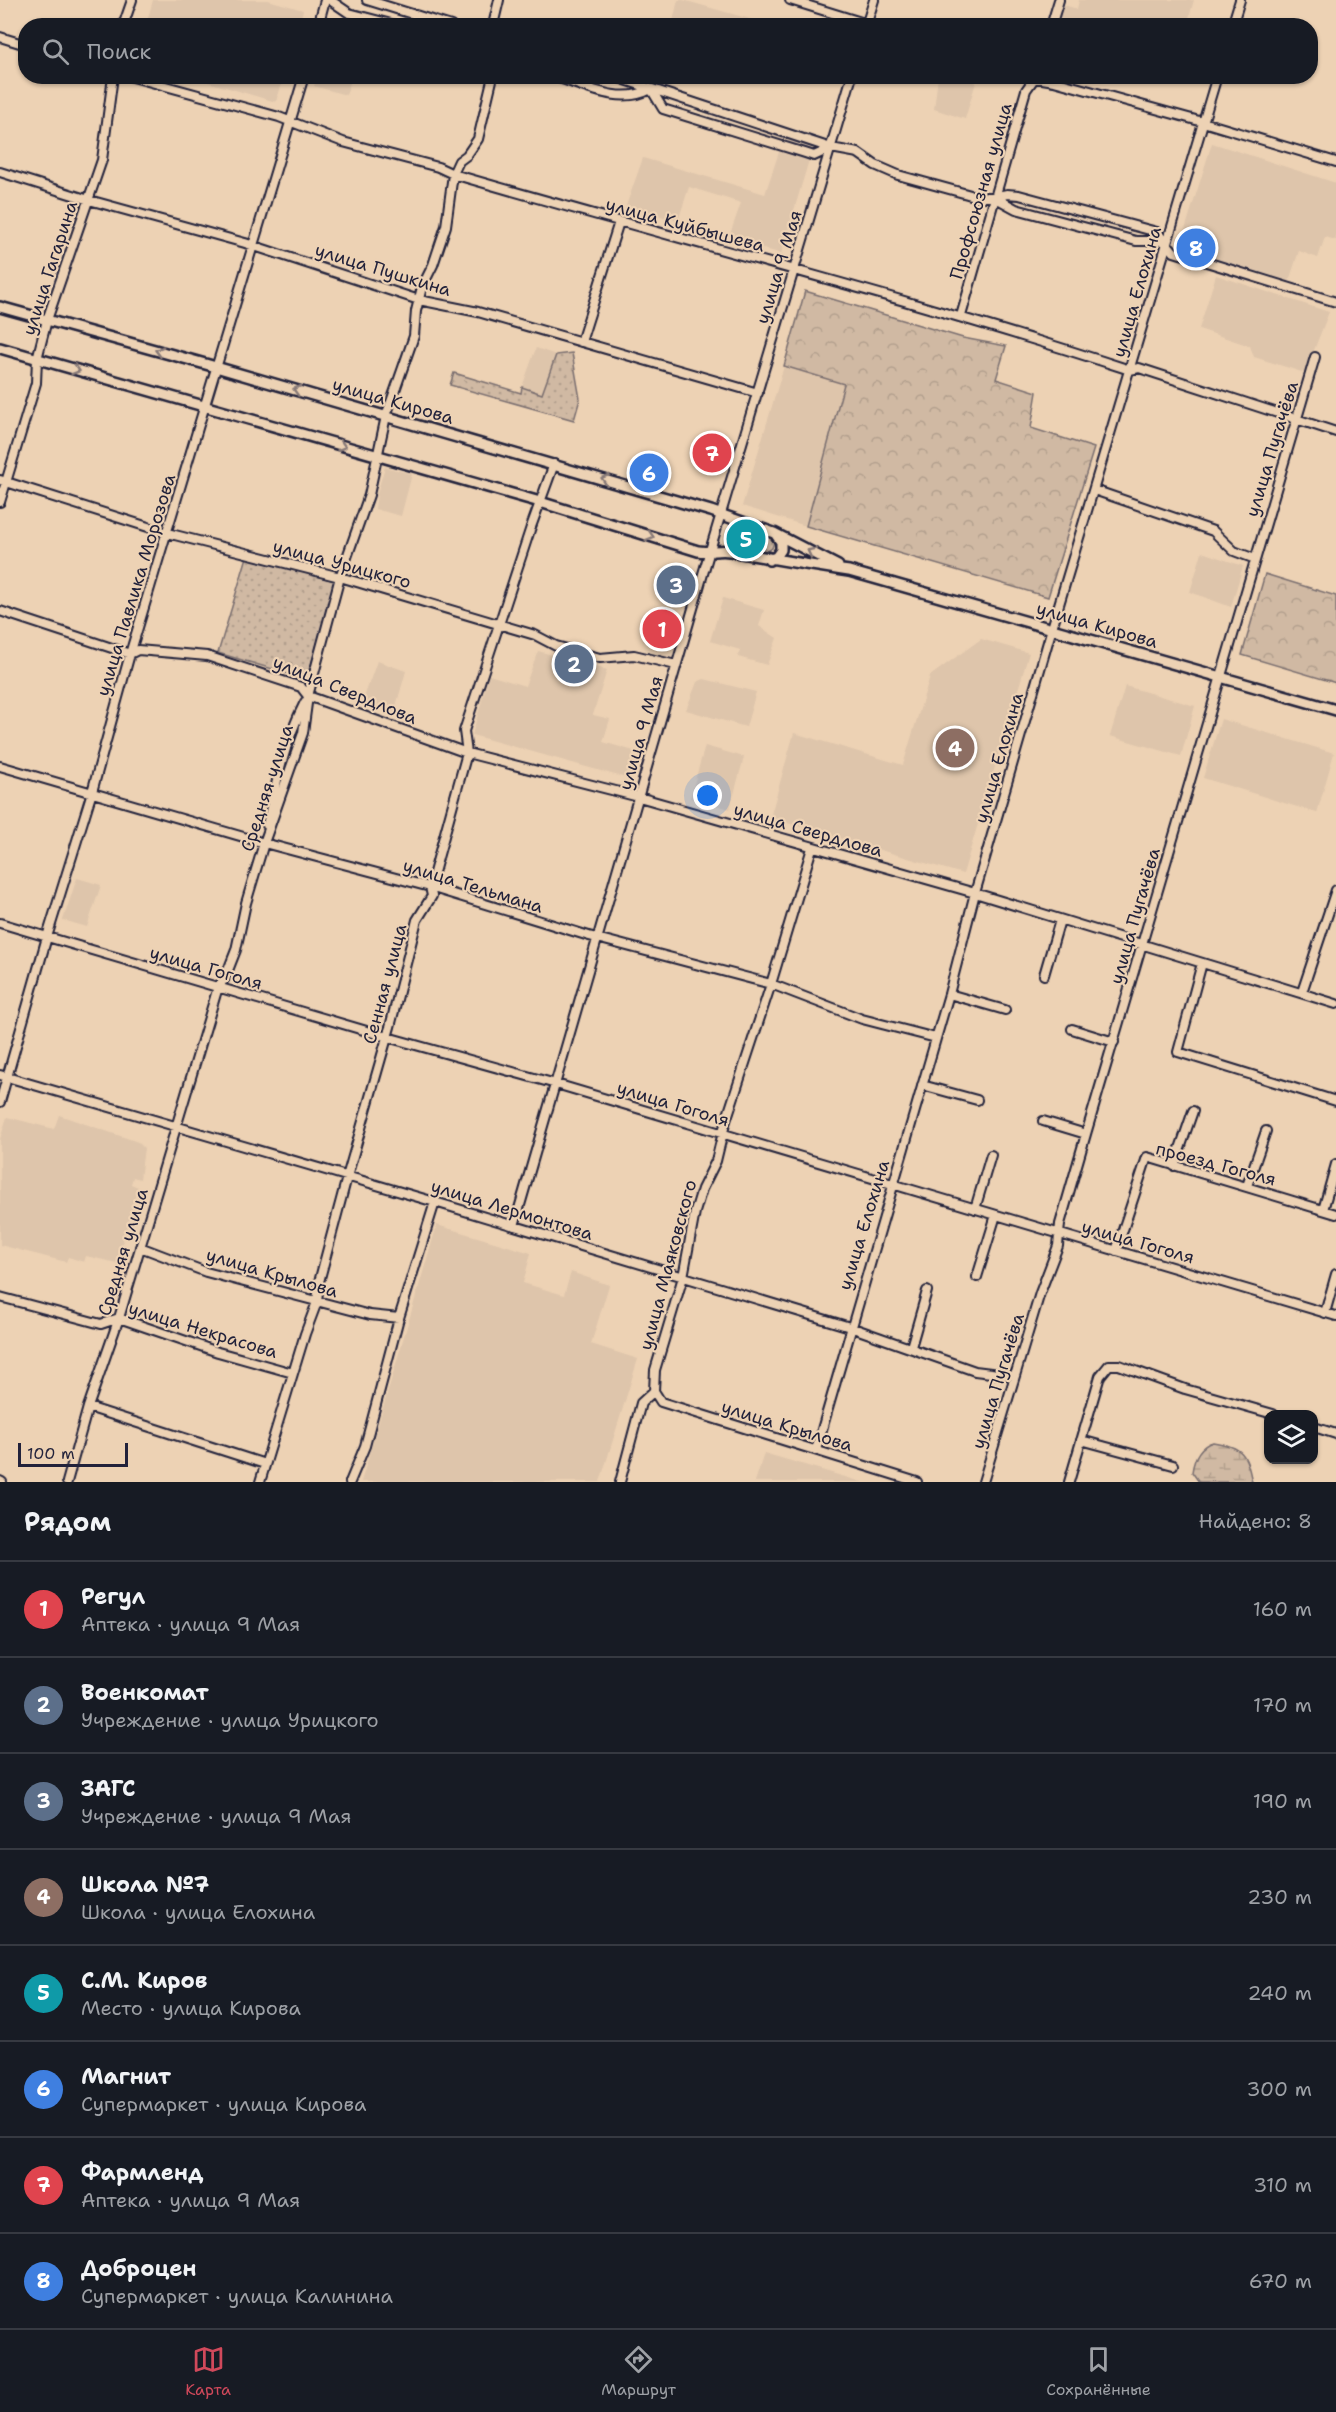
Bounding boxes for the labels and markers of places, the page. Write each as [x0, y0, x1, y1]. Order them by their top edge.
pin: 8 [1176, 226, 1216, 270]
pin: 7 [692, 430, 732, 476]
pin: 6 [630, 450, 668, 496]
pin: 5 [726, 516, 766, 562]
pin: 3 [656, 562, 696, 608]
pin: 1 [642, 606, 682, 652]
pin: 2 [554, 642, 594, 686]
pin: 4 [936, 726, 974, 771]

